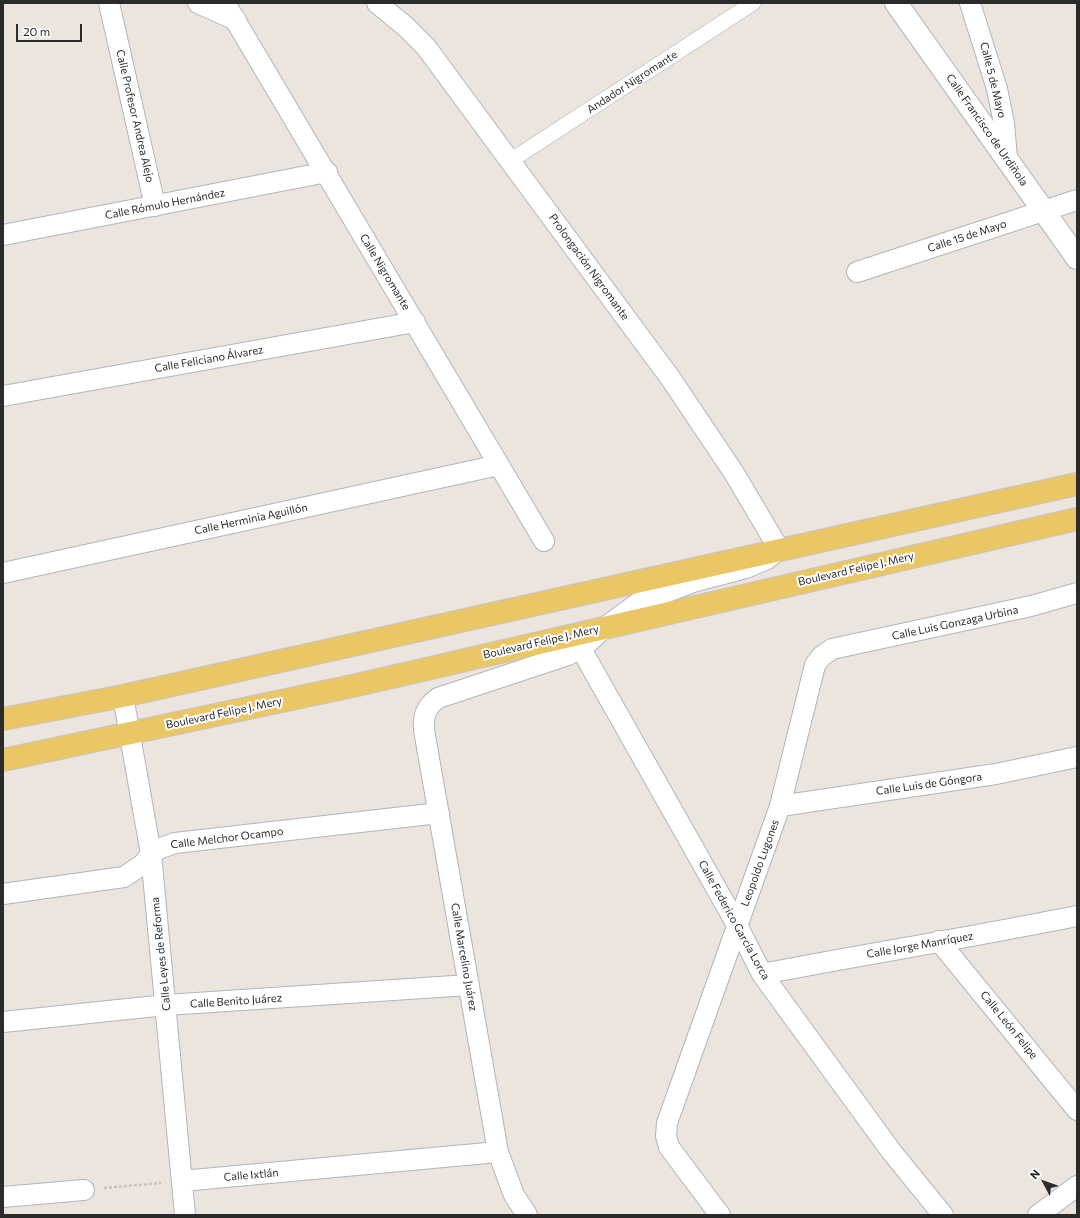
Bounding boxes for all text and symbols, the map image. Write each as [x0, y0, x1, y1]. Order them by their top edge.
scale bar [18, 16, 84, 42]
text: 20 m [23, 24, 50, 38]
street label: Calle 5 de Mayo [977, 41, 1009, 119]
street label: Calle Profesor Andrea Alejo [113, 48, 157, 184]
street label: Andador Nigromante [584, 48, 680, 116]
street label: Calle Francisco de Urdiñola [943, 71, 1031, 189]
street label: Calle Rómulo Hernández [104, 186, 226, 222]
street label: Prolongación Nigromante [546, 211, 632, 323]
street label: Calle 15 de Mayo [926, 217, 1008, 255]
street label: Calle Nigromante [357, 232, 413, 312]
street label: Calle Feliciano Álvarez [153, 343, 265, 375]
street label: Calle Herminia Aguillón [193, 501, 309, 537]
street label: Boulevard Felipe J. Mery [797, 549, 915, 589]
street label: Calle Luis Gonzaga Urbina [891, 603, 1019, 643]
street label: Boulevard Felipe J. Mery [482, 622, 600, 662]
street label: Boulevard Felipe J. Mery [165, 694, 283, 732]
street label: Calle Luis de Góngora [875, 770, 983, 798]
street label: Leopoldo Lugones [738, 818, 782, 908]
street label: Calle Melchor Ocampo [170, 825, 284, 851]
street label: Calle Federico García Lorca [696, 858, 772, 982]
street label: Calle Leyes de Reforma [148, 896, 174, 1012]
street label: Calle Marcelino Juárez [448, 902, 480, 1012]
street label: Calle Jorge Manríquez [866, 929, 974, 961]
street label: Calle León Felipe [978, 988, 1040, 1062]
street label: Calle Benito Juárez [189, 991, 283, 1011]
north arrow [1024, 1162, 1064, 1202]
street label: Calle Ixtlán [223, 1166, 279, 1184]
text: N [1027, 1166, 1042, 1181]

